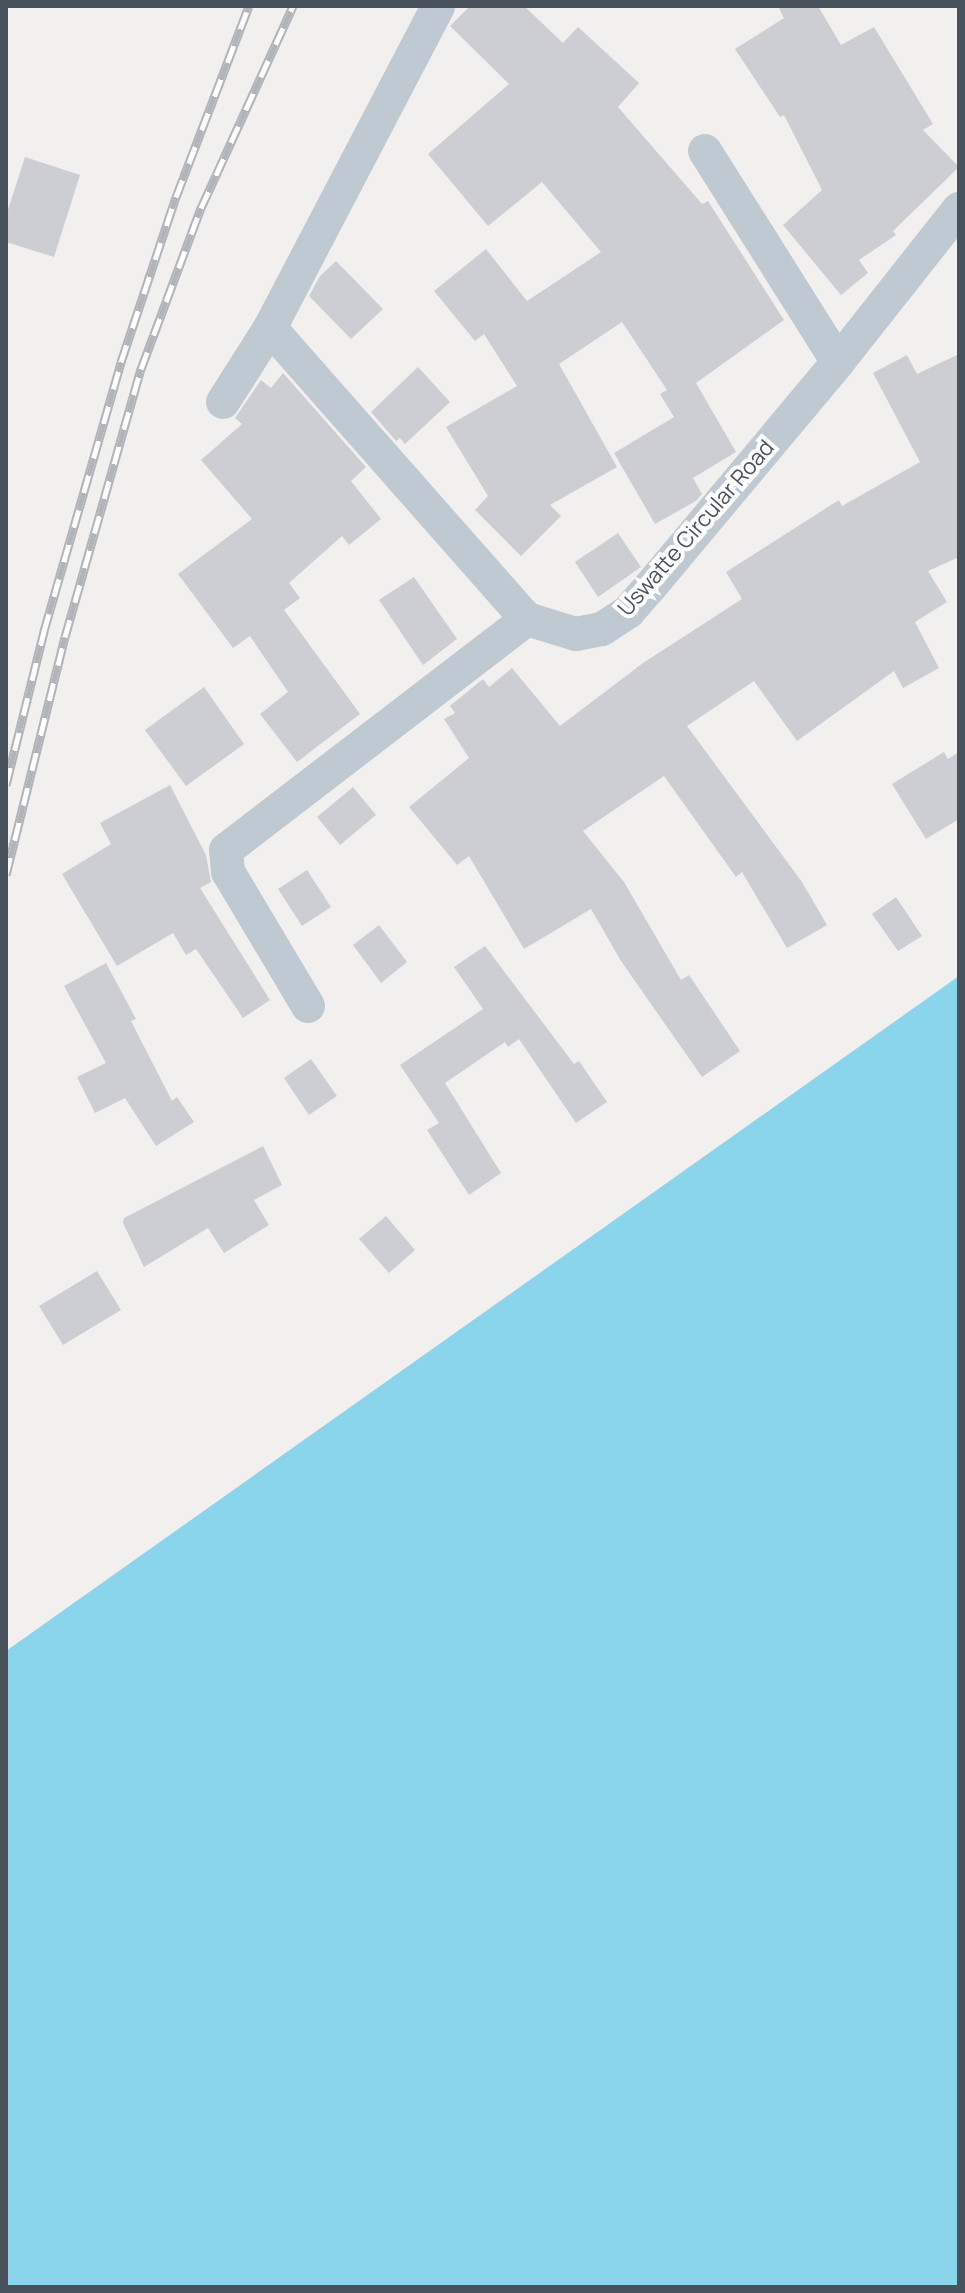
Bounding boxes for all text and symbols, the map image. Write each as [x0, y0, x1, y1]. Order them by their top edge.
street label: Uswatte Circular Road [612, 435, 780, 621]

